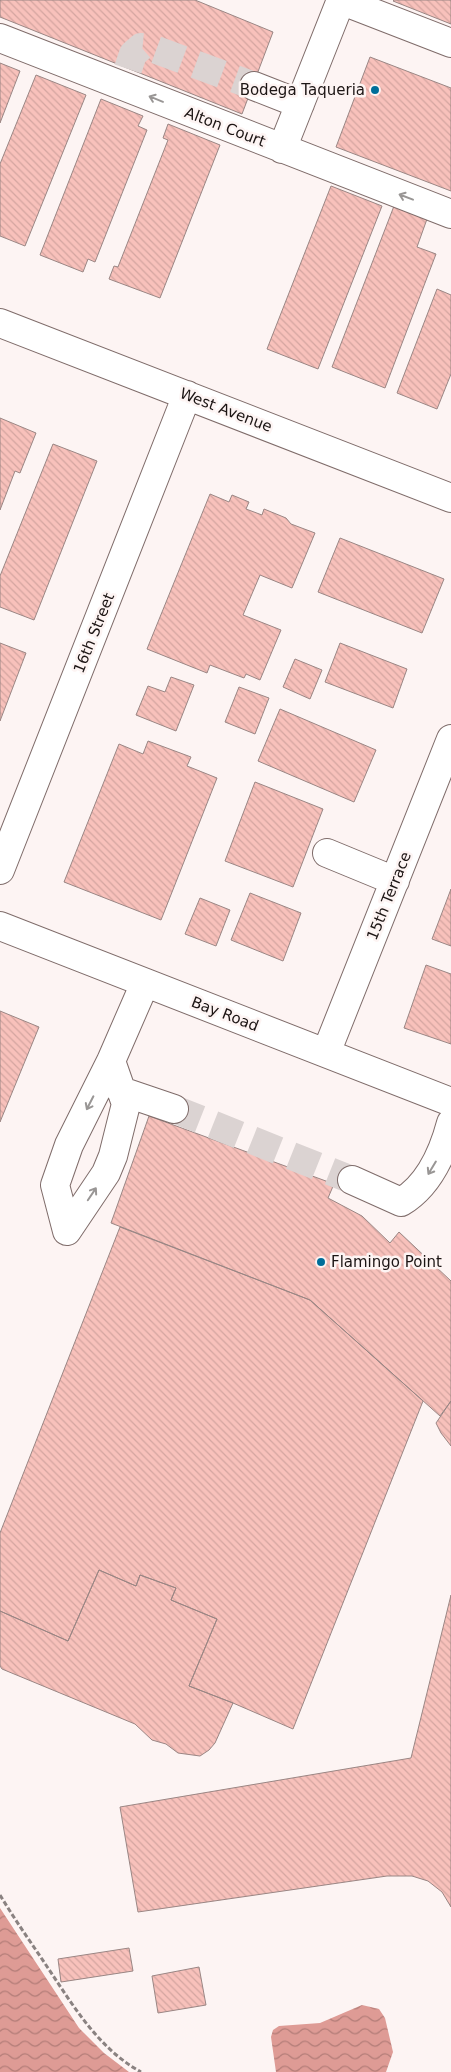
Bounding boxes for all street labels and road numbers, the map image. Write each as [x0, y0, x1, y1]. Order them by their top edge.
street label: Alton Court [182, 103, 268, 151]
street label: West Avenue [177, 384, 275, 436]
street label: 16th Street [70, 590, 118, 676]
street label: 15th Terrace [363, 849, 415, 943]
street label: Bay Road [189, 993, 261, 1035]

